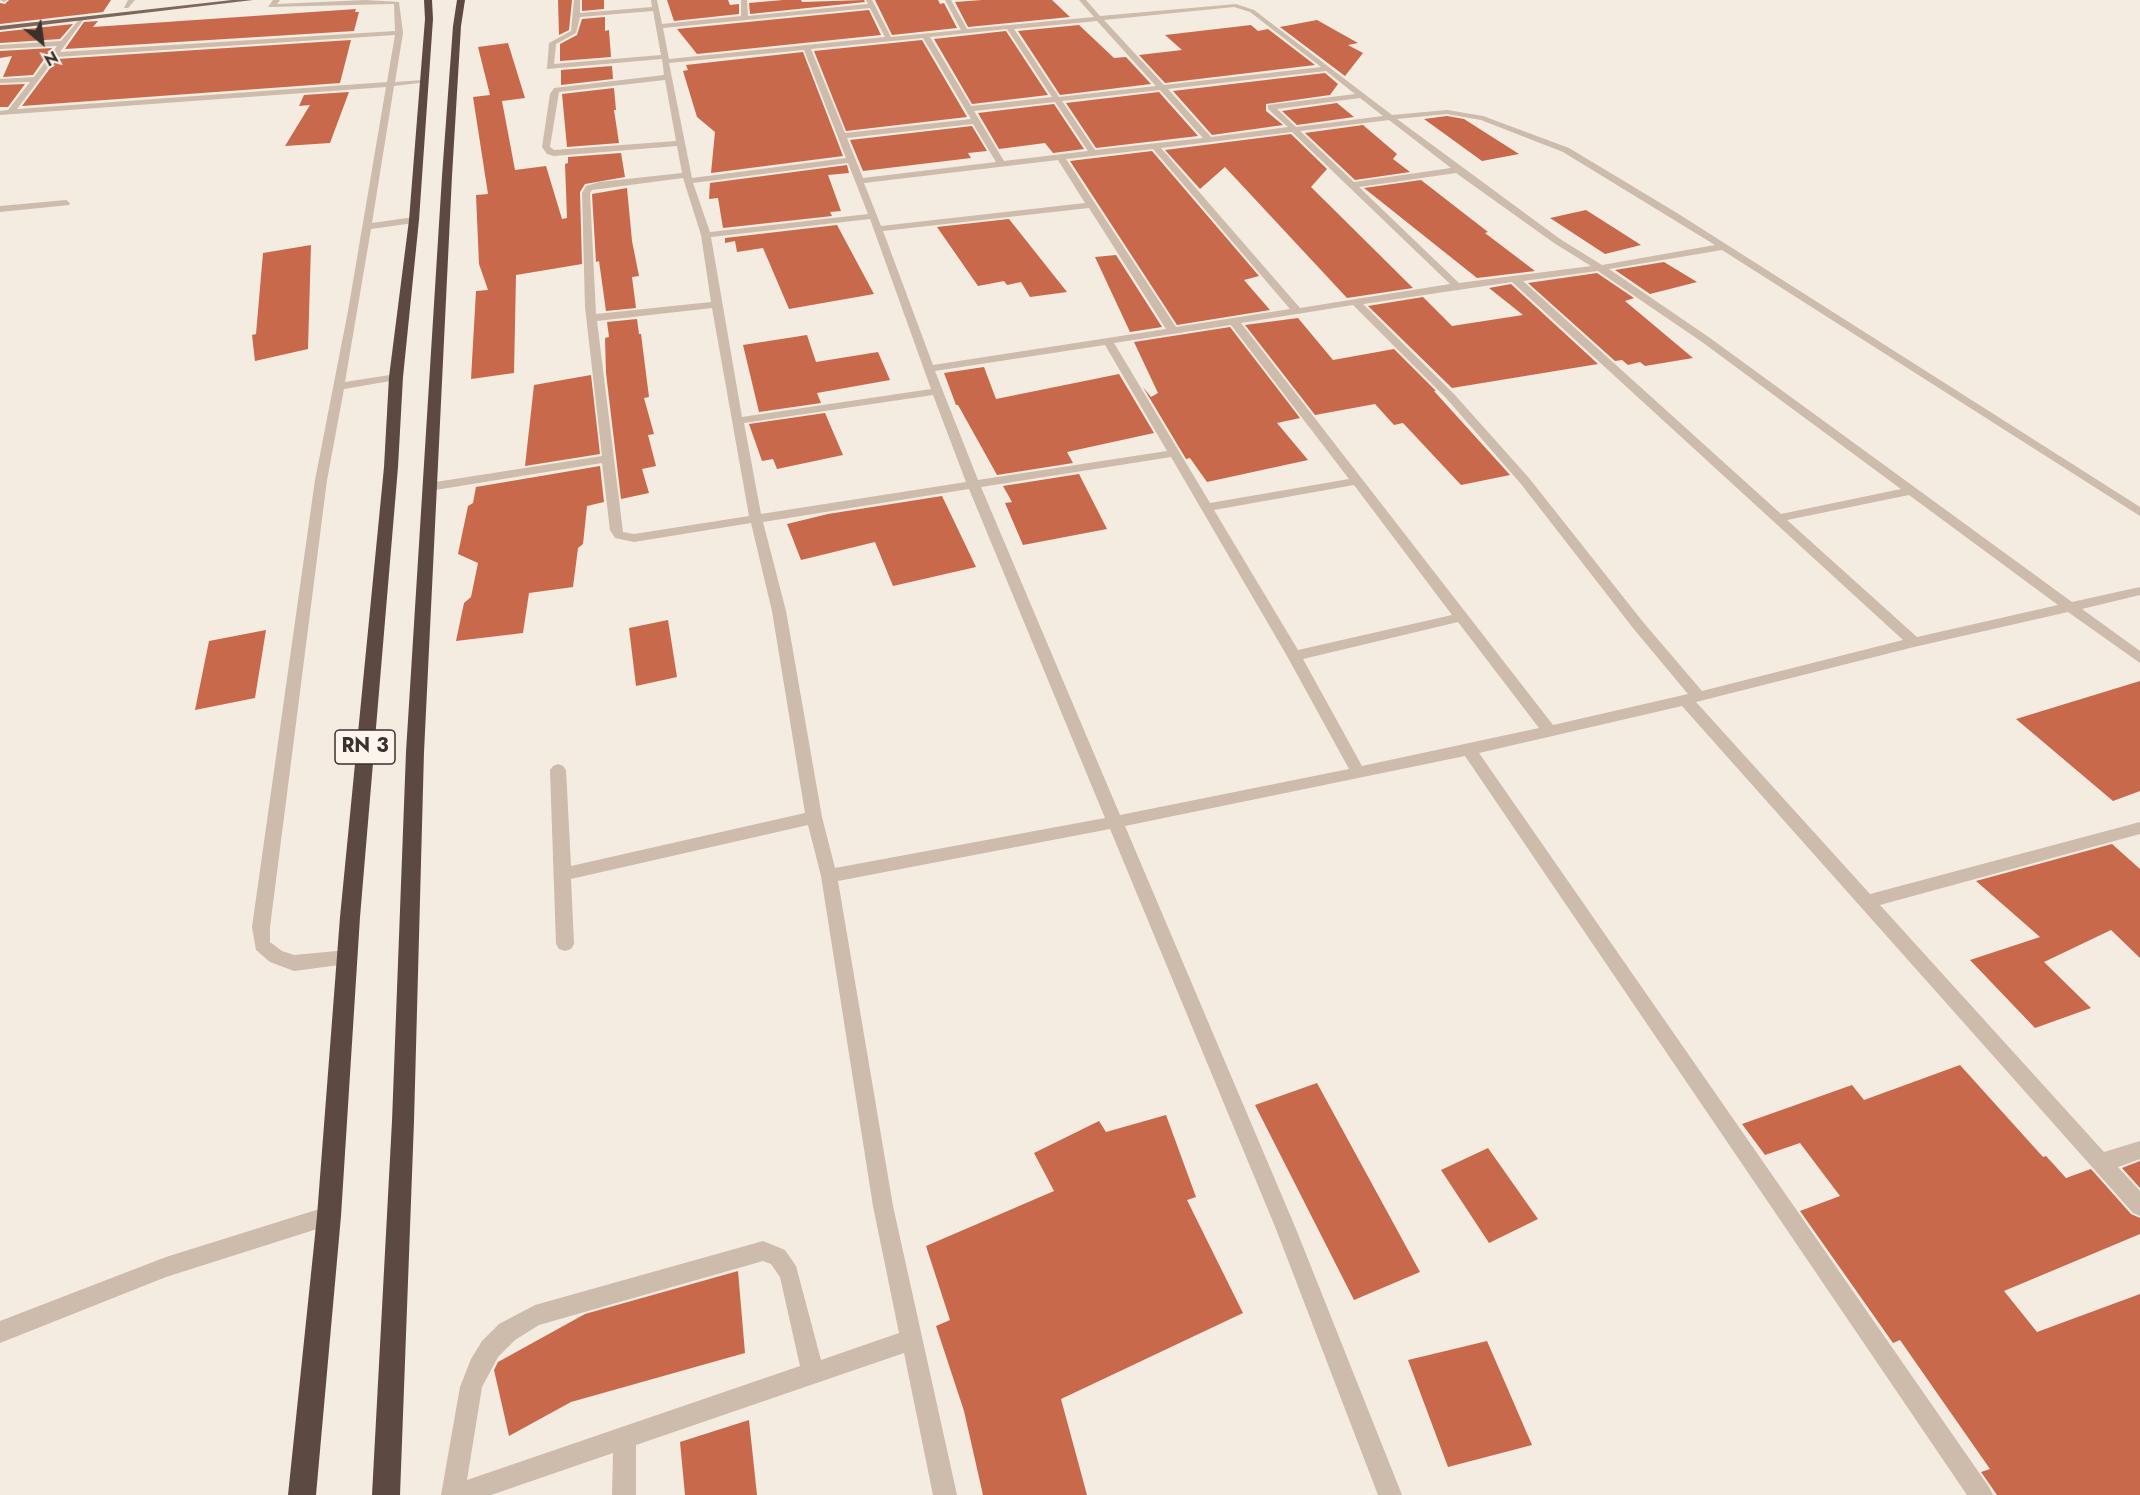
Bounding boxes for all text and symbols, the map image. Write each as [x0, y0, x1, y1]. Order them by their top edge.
north arrow [12, 12, 72, 72]
text: N [40, 45, 62, 71]
road number: RN 3 [335, 730, 395, 764]

